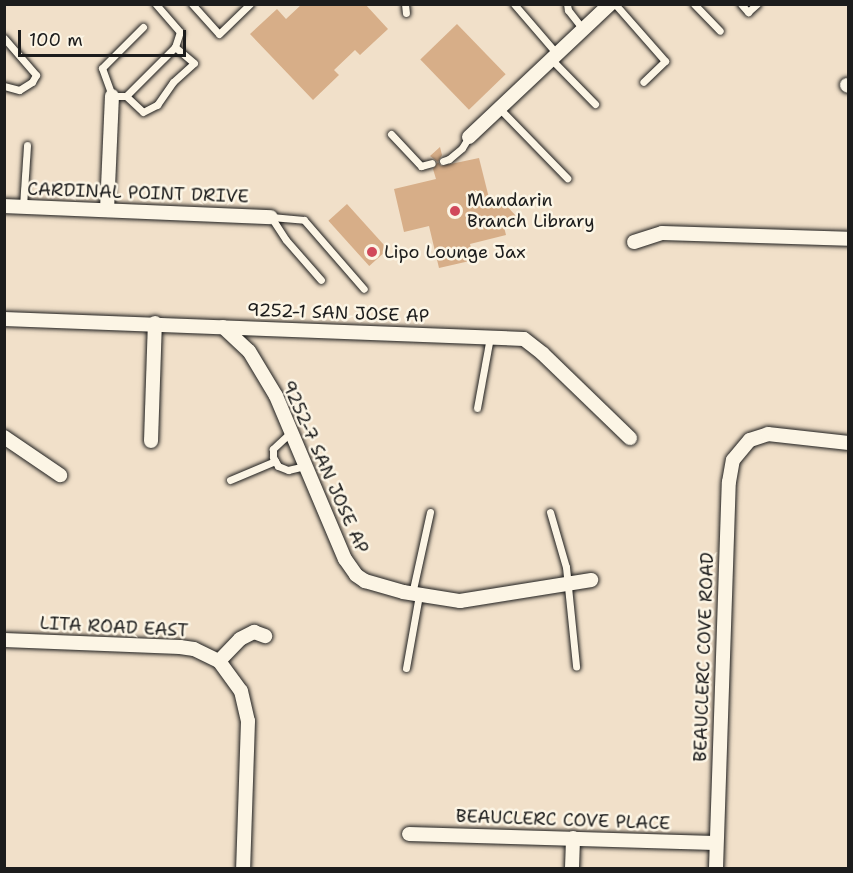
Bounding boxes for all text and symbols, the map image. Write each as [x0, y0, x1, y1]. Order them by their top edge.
scale bar [21, 18, 189, 56]
text: 100 m [29, 28, 83, 52]
street label: CARDINAL POINT DRIVE [27, 178, 249, 208]
place label: Mandarin Branch Library [467, 190, 595, 232]
marker: Mandarin Branch Library [448, 204, 462, 218]
place label: Lipo Lounge Jax [384, 241, 526, 263]
marker: Lipo Lounge Jax [365, 245, 379, 259]
street label: 9252-1 SAN JOSE AP [247, 299, 429, 327]
street label: 9252-7 SAN JOSE AP [277, 377, 373, 557]
street label: BEAUCLERC COVE ROAD [690, 552, 718, 762]
street label: LITA ROAD EAST [39, 612, 189, 642]
street label: BEAUCLERC COVE PLACE [455, 805, 671, 835]

